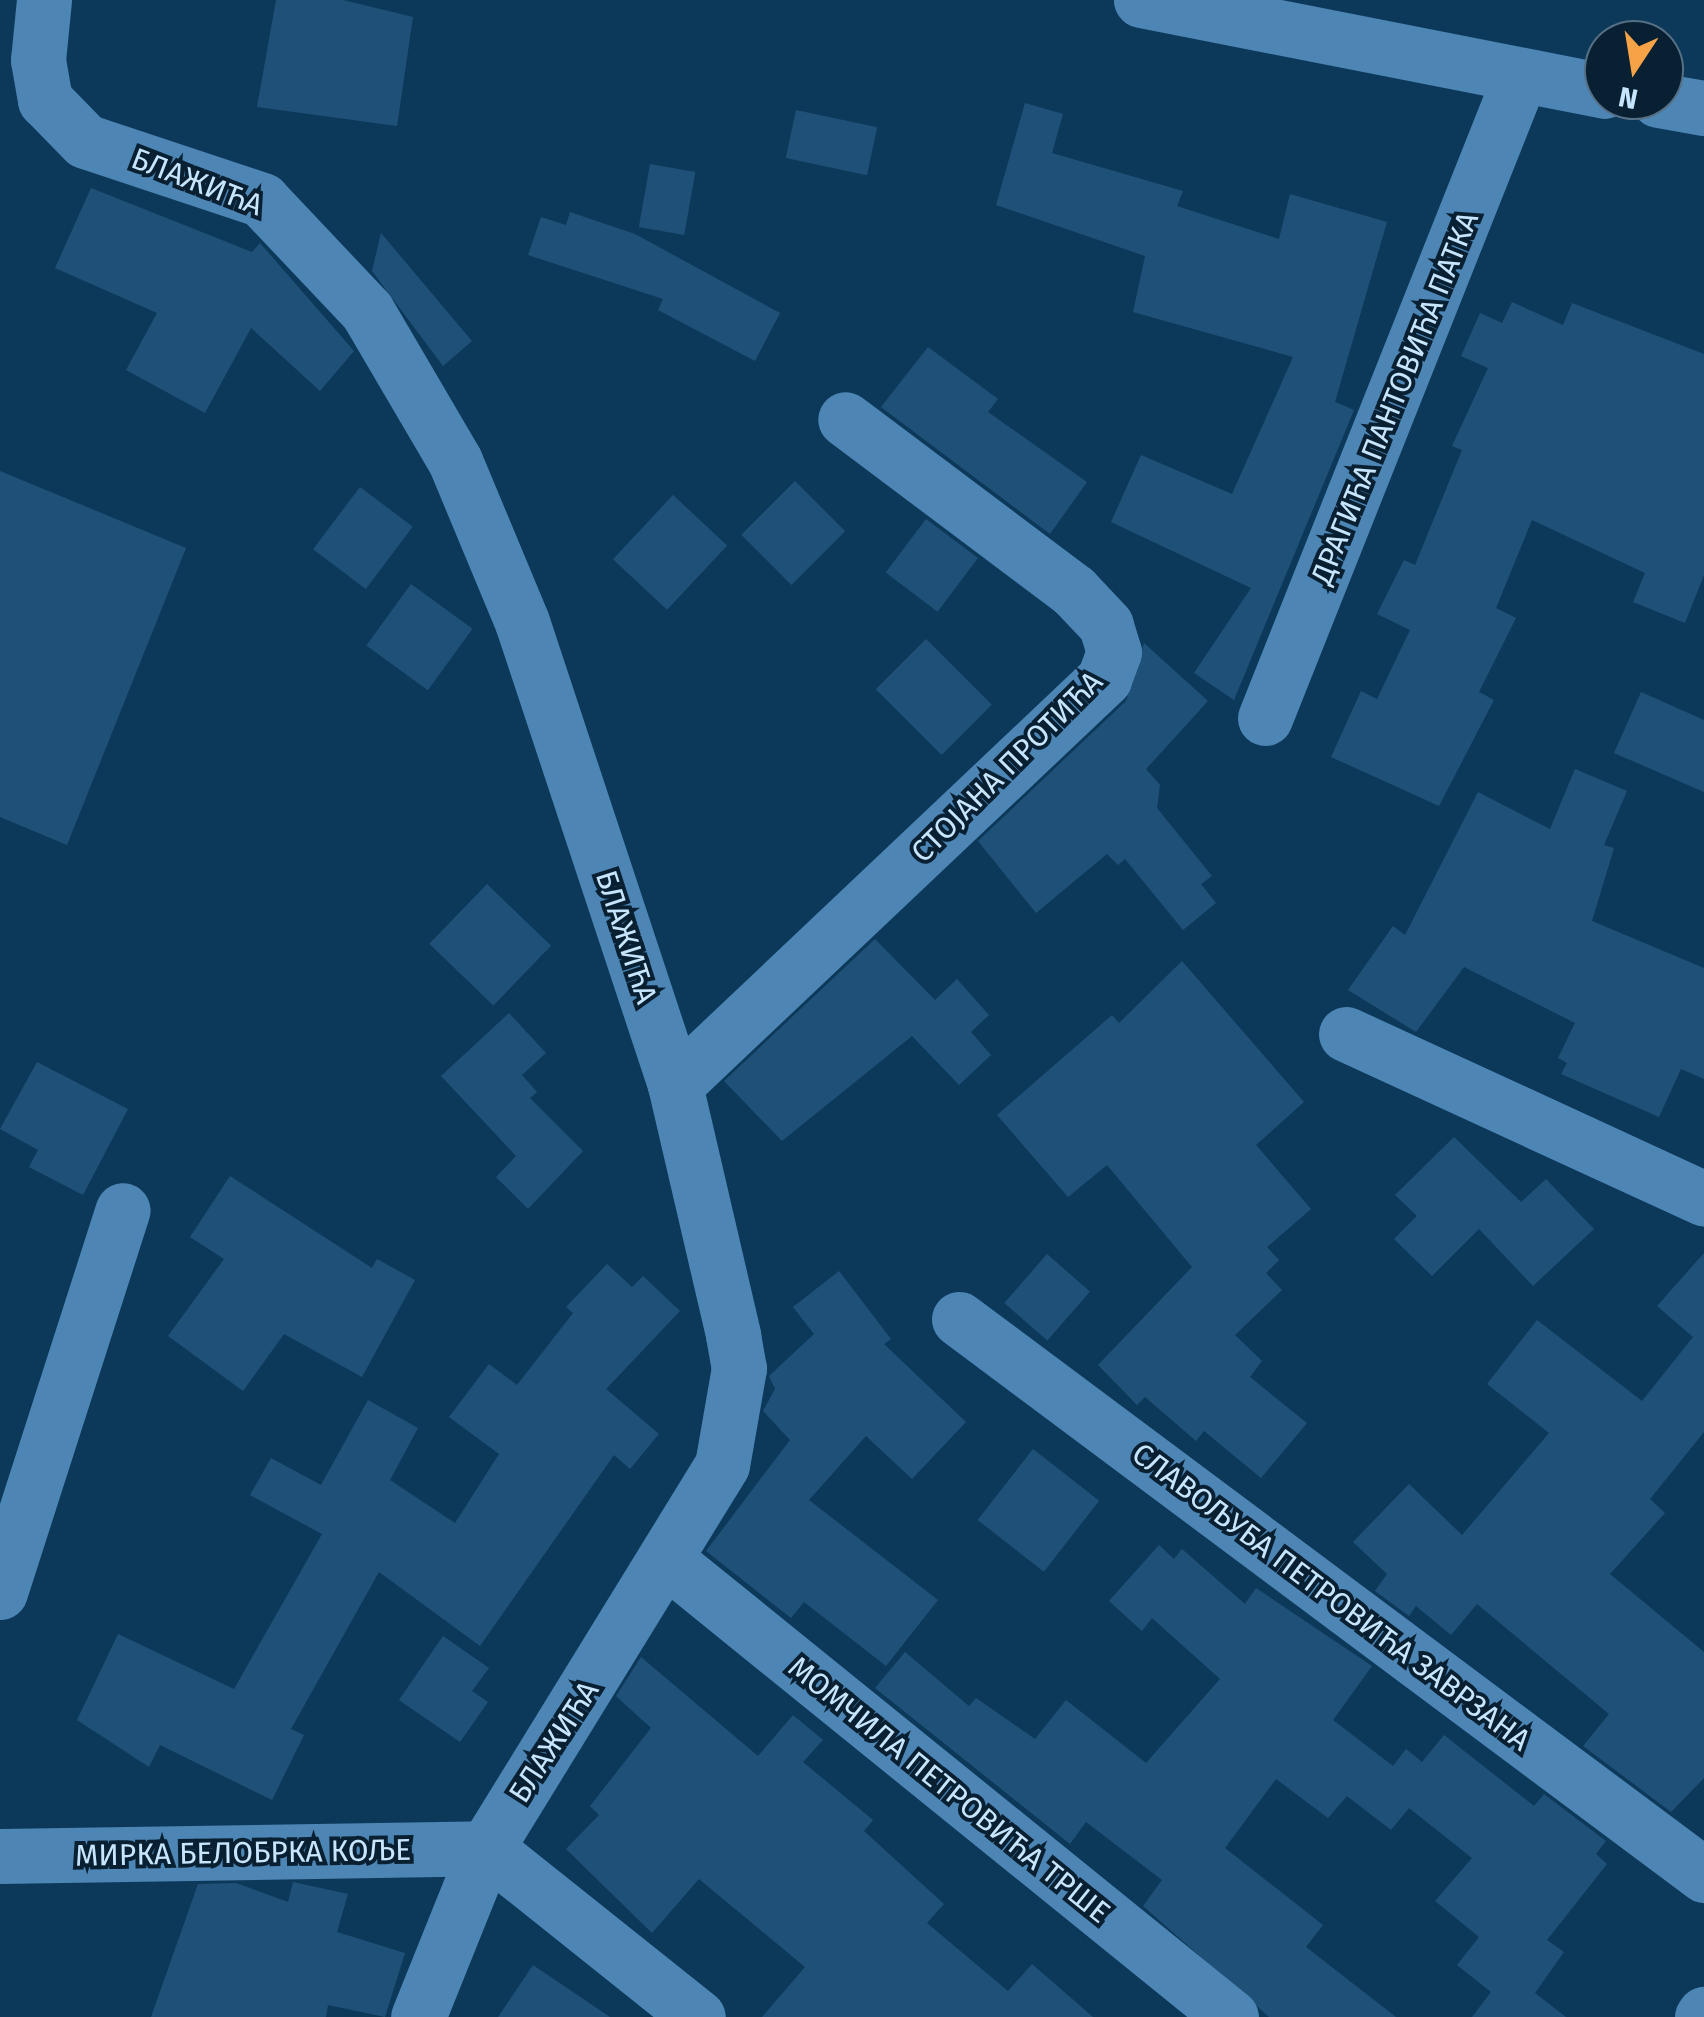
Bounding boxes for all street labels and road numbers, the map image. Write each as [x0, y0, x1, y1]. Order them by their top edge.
street label: БЛАЖИЋА [126, 140, 268, 224]
street label: ДРАГИЋА ПАНТОВИЋА ПАТКА [1304, 207, 1486, 589]
street label: СТОЈАНА ПРОТИЋА [904, 664, 1110, 870]
street label: БЛАЖИЋА [588, 866, 664, 1008]
street label: СЛАВОЉУБА ПЕТРОВИЋА ЗАВРЗАНА [1125, 1435, 1537, 1759]
street label: МОМЧИЛА ПЕТРОВИЋА ТРШЕ [781, 1649, 1117, 1931]
street label: БЛАЖИЋА [501, 1674, 607, 1810]
street label: МИРКА БЕЛОБРКА КОЉЕ [75, 1832, 411, 1874]

